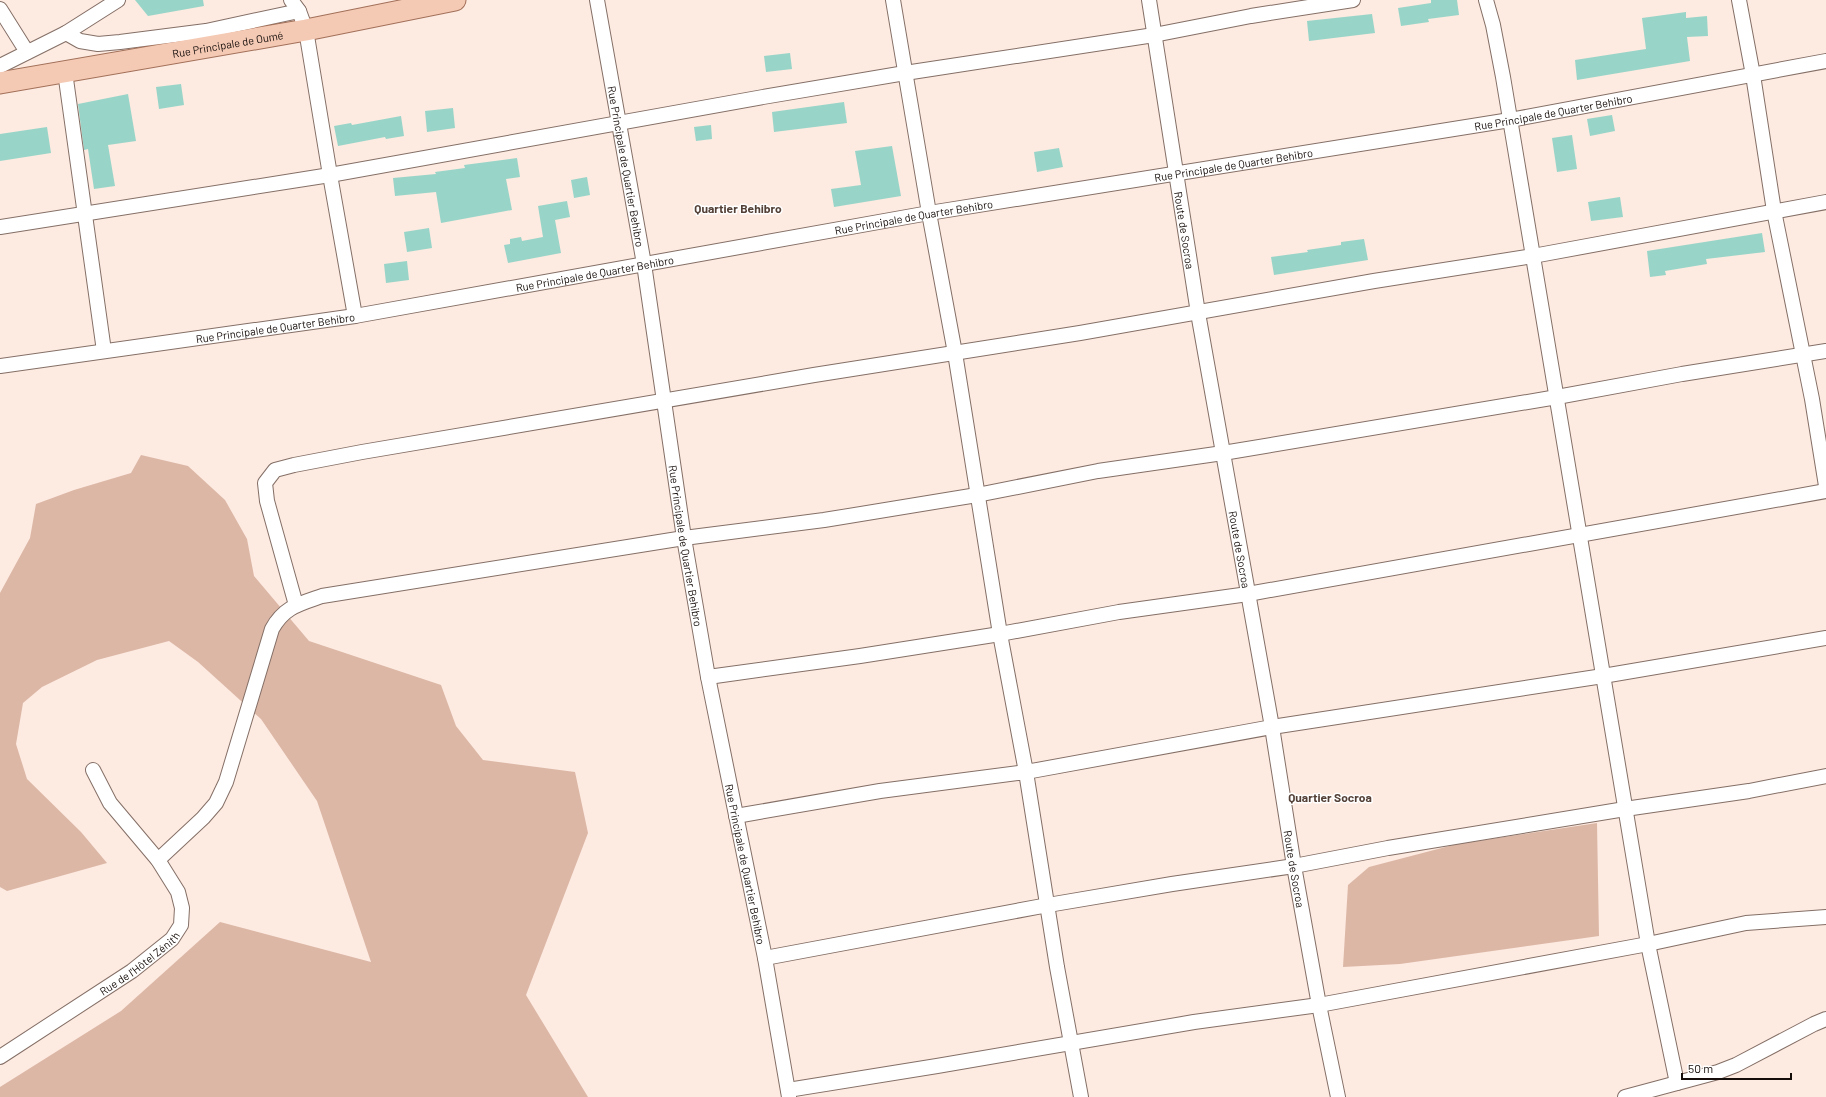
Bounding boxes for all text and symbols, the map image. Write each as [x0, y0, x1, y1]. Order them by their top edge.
street label: Rue Principale de Oumé [171, 28, 284, 60]
street label: Rue Principale de Quartier Behibro [606, 85, 647, 248]
street label: Rue Principale de Quarter Behibro [1473, 91, 1633, 132]
street label: Rue Principale de Quarter Behibro [1153, 145, 1314, 183]
street label: Route de Socroa [1173, 190, 1198, 270]
street label: Rue Principale de Quarter Behibro [834, 196, 994, 236]
district label: Quartier Behibro [694, 201, 782, 215]
street label: Rue Principale de Quarter Behibro [515, 252, 675, 294]
street label: Rue Principale de Quarter Behibro [195, 310, 356, 345]
street label: Rue Principale de Quartier Behibro [667, 464, 706, 627]
street label: Route de Socroa [1227, 510, 1254, 589]
street label: Rue Principale de Quartier Behibro [723, 783, 769, 945]
district label: Quartier Socroa [1288, 790, 1372, 804]
street label: Route de Socroa [1282, 829, 1308, 909]
street label: Rue de l'Hôtel Zénith [97, 929, 182, 997]
scale bar [1682, 1055, 1791, 1081]
text: 50 m [1688, 1061, 1713, 1075]

